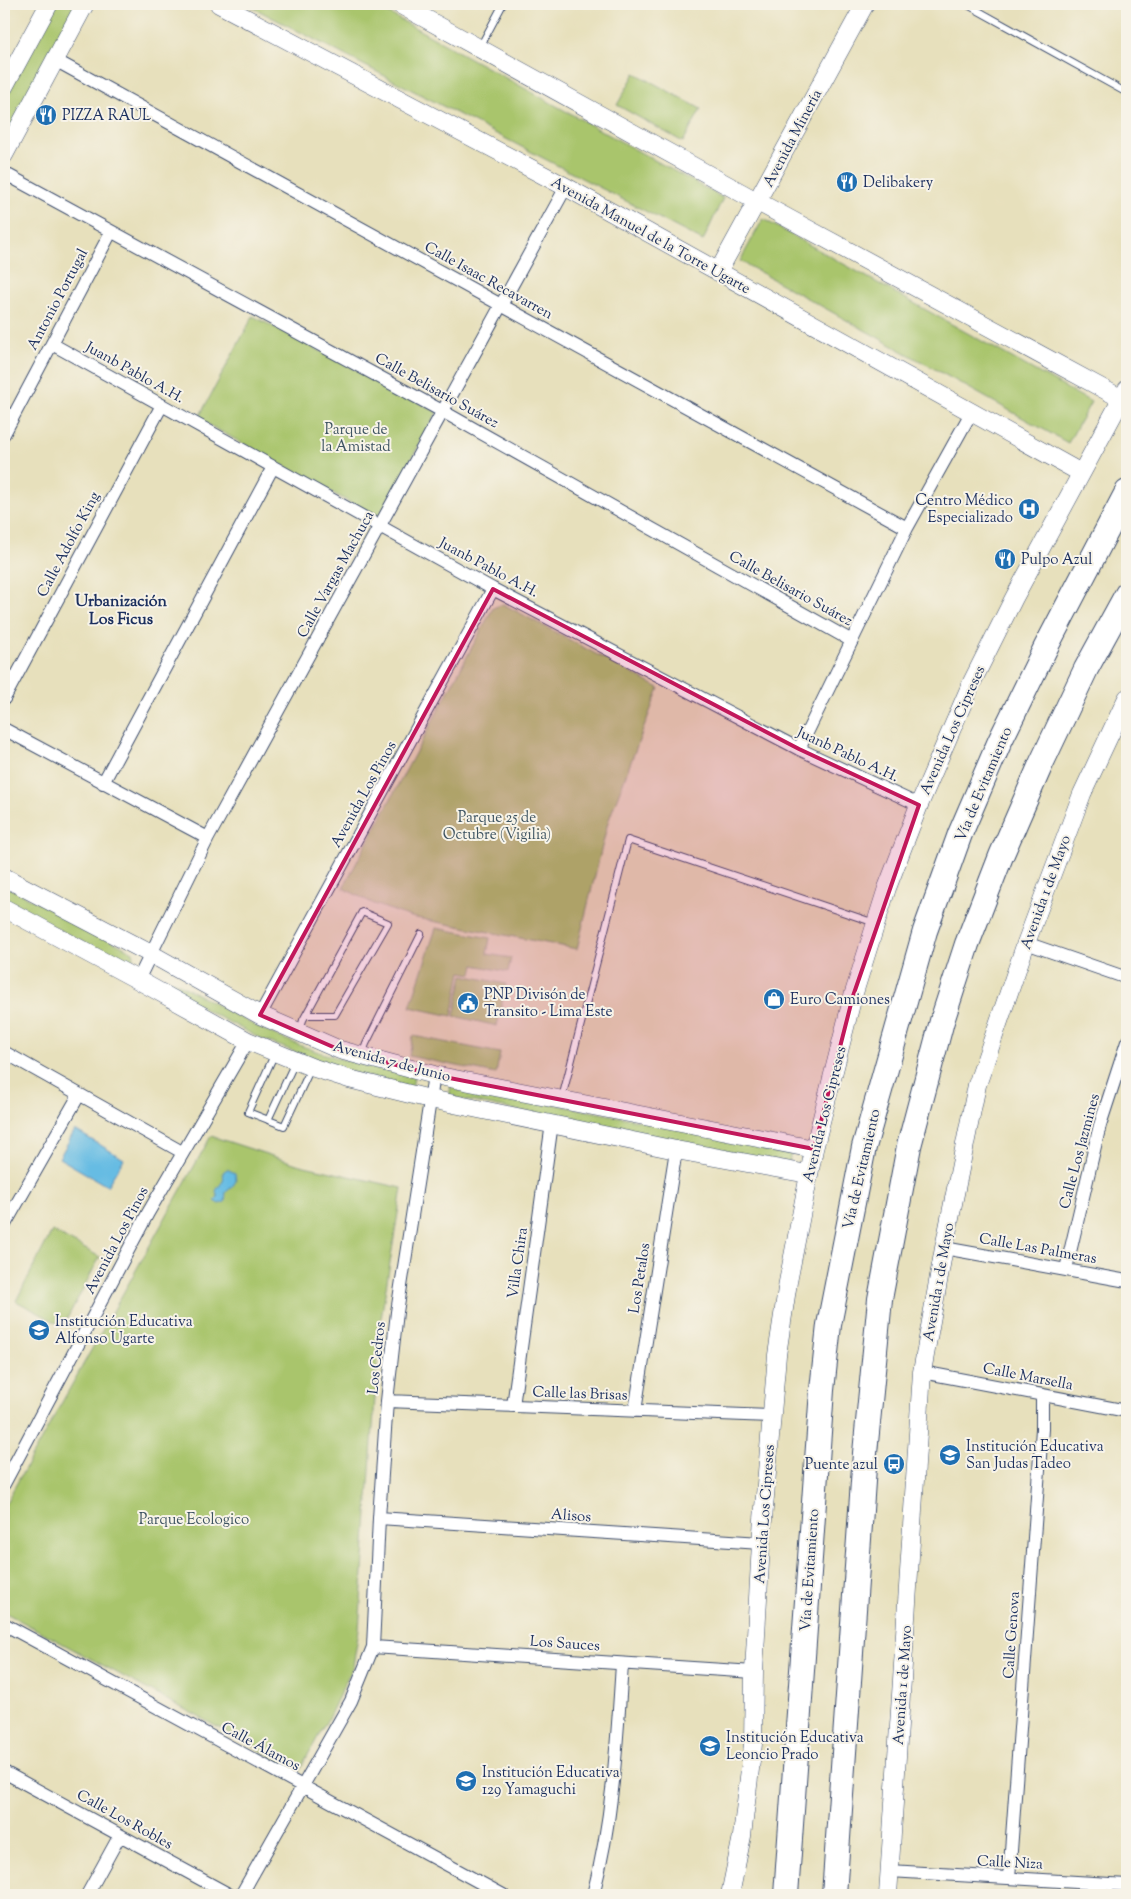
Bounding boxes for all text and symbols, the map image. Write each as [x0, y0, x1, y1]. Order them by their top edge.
street label: Avenida Minería [759, 86, 828, 191]
restaurant icon: PIZZA RAUL [34, 103, 58, 127]
place label: PIZZA RAUL [62, 106, 151, 127]
restaurant icon: Delibakery [835, 170, 859, 194]
street label: Avenida Manuel de la Torre Ugarte [547, 173, 754, 300]
place label: Delibakery [863, 173, 934, 194]
street label: Calle Isaac Recavarren [420, 237, 556, 325]
street label: Antonio Portugal [23, 245, 94, 354]
street label: Juanb Pablo A.H. [80, 337, 188, 409]
street label: Calle Belisario Suárez [371, 349, 502, 434]
park label: Parque de la Amistad [321, 420, 391, 458]
street label: Calle Adolfo King [33, 488, 106, 601]
place label: Centro Médico Especializado [915, 491, 1013, 529]
hospital icon: Centro Médico Especializado [1017, 497, 1041, 521]
street label: Calle Vargas Machuca [293, 507, 380, 642]
street label: Juanb Pablo A.H. [434, 533, 542, 603]
street label: Calle Belisario Suárez [725, 547, 856, 632]
restaurant icon: Pulpo Azul [993, 547, 1017, 571]
place label: Pulpo Azul [1021, 550, 1092, 571]
district label: Urbanización Los Ficus [75, 591, 168, 632]
street label: Avenida Los Cipreses [915, 663, 991, 799]
street label: Juanb Pablo A.H. [792, 722, 902, 788]
street label: Vía de Evitamiento [951, 724, 1018, 845]
street label: Avenida Los Pinos [326, 737, 402, 852]
park label: Parque 25 de Octubre (Vigilia) [443, 808, 551, 846]
street label: Avenida 1 de Mayo [1016, 832, 1077, 953]
place label: PNP Divisón de Transito - Lima Este [484, 985, 612, 1023]
shop icon: Euro Camiones [762, 987, 786, 1011]
place label: Euro Camiones [790, 990, 890, 1011]
public building icon: PNP Divisón de Transito - Lima Este [456, 991, 480, 1015]
street label: Avenida 7 de Junio [331, 1037, 453, 1088]
street label: Avenida Los Cipreses [798, 1044, 853, 1185]
street label: Calle Los Jazmines [1055, 1091, 1106, 1211]
street label: Vía de Evitamiento [838, 1107, 887, 1232]
street label: Avenida Los Pinos [80, 1183, 155, 1298]
street label: Avenida 1 de Mayo [919, 1221, 960, 1343]
street label: Villa Chira [503, 1226, 534, 1300]
street label: Calle Las Palmeras [977, 1229, 1098, 1270]
street label: Los Petalos [625, 1241, 656, 1315]
place label: Institución Educativa Alfonso Ugarte [55, 1312, 193, 1350]
school or university icon: Institución Educativa Alfonso Ugarte [27, 1318, 51, 1342]
street label: Los Cedros [363, 1321, 392, 1396]
street label: Calle Marsella [981, 1358, 1075, 1397]
street label: Calle las Brisas [532, 1382, 628, 1407]
place label: Institución Educativa San Judas Tadeo [966, 1437, 1104, 1475]
school or university icon: Institución Educativa San Judas Tadeo [938, 1443, 962, 1467]
street label: Avenida Los Cipreses [750, 1444, 781, 1584]
bus stop icon: Puente azul [882, 1452, 906, 1476]
place label: Puente azul [805, 1455, 878, 1476]
street label: Alisos [550, 1505, 592, 1528]
street label: Vía de Evitamiento [796, 1508, 825, 1632]
park label: Parque Ecologico [139, 1510, 249, 1531]
street label: Calle Genova [999, 1591, 1026, 1680]
street label: Avenida 1 de Mayo [889, 1624, 918, 1746]
street label: Los Sauces [529, 1632, 601, 1657]
street label: Calle Álamos [217, 1717, 304, 1777]
place label: Institución Educativa Leoncio Prado [726, 1728, 864, 1766]
school or university icon: Institución Educativa Leoncio Prado [698, 1734, 722, 1758]
place label: Institución Educativa 129 Yamaguchi [482, 1763, 620, 1801]
school or university icon: Institución Educativa 129 Yamaguchi [454, 1769, 478, 1793]
street label: Calle Los Robles [72, 1785, 176, 1855]
street label: Calle Niza [976, 1851, 1043, 1876]

